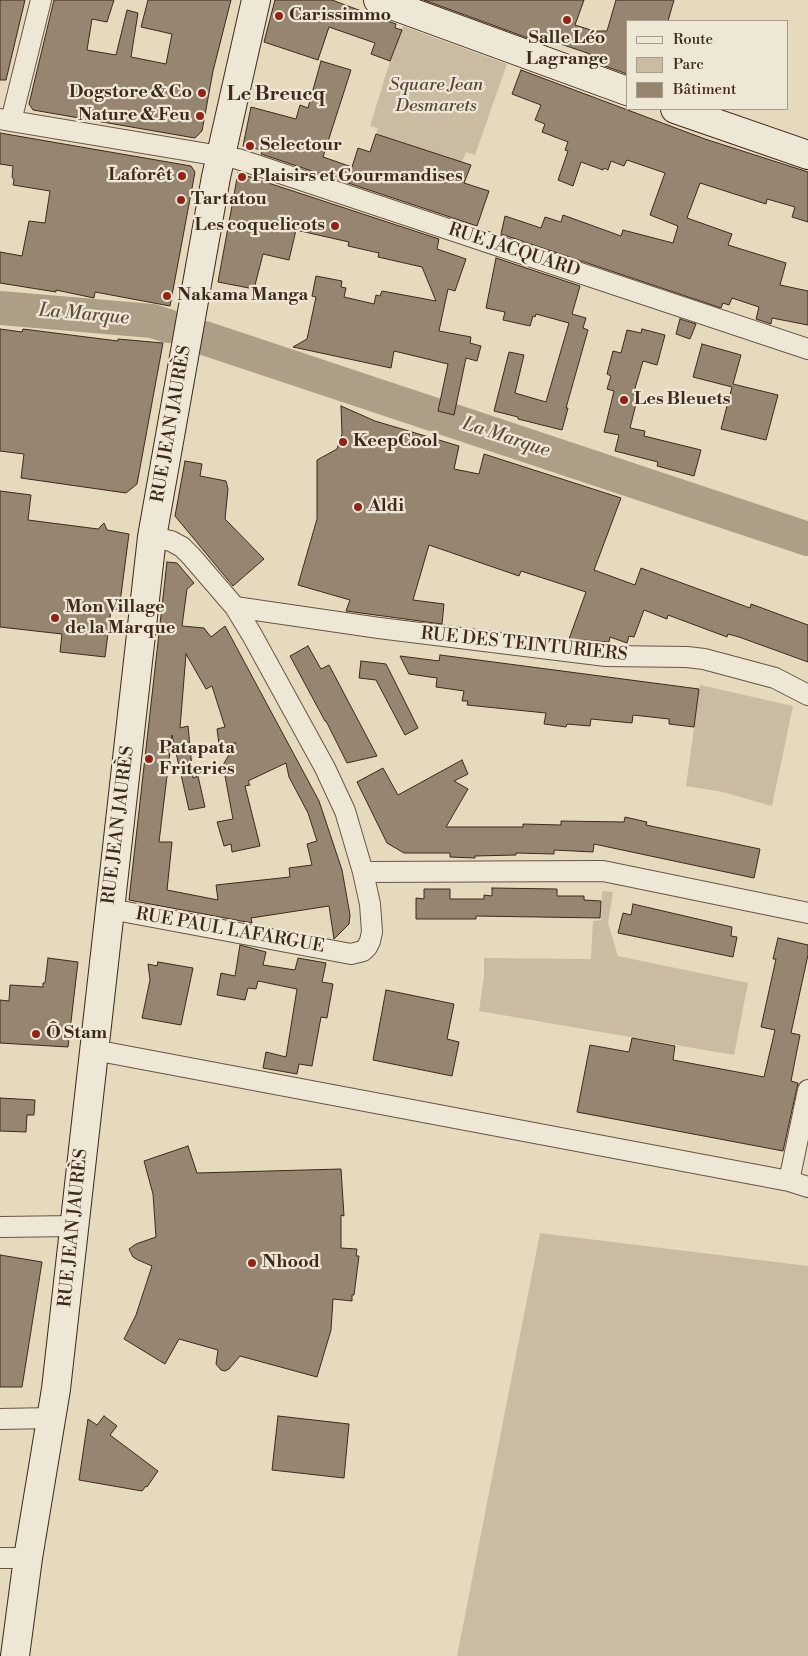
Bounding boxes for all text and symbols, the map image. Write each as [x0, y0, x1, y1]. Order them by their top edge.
place label: Carissimmo [289, 5, 391, 27]
marker: Carissimmo [273, 10, 285, 22]
marker: Salle Léo Lagrange [561, 14, 573, 26]
legend [626, 20, 788, 110]
place label: Salle Léo Lagrange [526, 28, 608, 70]
text: Route [673, 30, 713, 49]
text: Parc [673, 55, 704, 74]
park label: Square Jean Desmarets [389, 75, 483, 118]
text: Bâtiment [673, 80, 736, 99]
place label: Dogstore & Co [69, 82, 192, 104]
district label: Le Breucq [227, 83, 325, 107]
marker: Dogstore & Co [196, 87, 208, 99]
place label: Nature & Feu [78, 105, 190, 127]
marker: Nature & Feu [194, 110, 206, 122]
place label: Selectour [260, 135, 342, 157]
marker: Selectour [244, 140, 256, 152]
place label: Laforêt [108, 165, 172, 187]
place label: Plaisirs et Gourmandises [252, 166, 463, 188]
marker: Laforêt [176, 170, 188, 182]
marker: Plaisirs et Gourmandises [236, 171, 248, 183]
place label: Tartatou [191, 189, 267, 211]
marker: Tartatou [175, 194, 187, 206]
place label: Les coquelicots [194, 215, 325, 237]
street label: RUE JACQUARD [445, 219, 583, 283]
marker: Les coquelicots [329, 220, 341, 232]
place label: Nakama Manga [177, 285, 308, 307]
marker: Nakama Manga [161, 290, 173, 302]
water label: La Marque [38, 300, 130, 330]
street label: RUE JEAN JAURÈS [148, 344, 196, 504]
place label: Les Bleuets [634, 389, 730, 411]
marker: Les Bleuets [618, 394, 630, 406]
water label: La Marque [459, 413, 553, 463]
place label: KeepCool [353, 431, 438, 453]
marker: KeepCool [337, 436, 349, 448]
place label: Aldi [368, 496, 404, 518]
marker: Aldi [352, 501, 364, 513]
place label: Mon Village de la Marque [65, 597, 175, 640]
marker: Mon Village de la Marque [49, 612, 61, 624]
street label: RUE DES TEINTURIERS [420, 623, 628, 667]
place label: Patapata Friteries [159, 738, 235, 781]
street label: RUE JEAN JAURÈS [99, 745, 139, 905]
marker: Patapata Friteries [143, 753, 155, 765]
street label: RUE PAUL LAFARGUE [134, 904, 326, 958]
place label: Ô Stam [46, 1023, 107, 1045]
marker: Ô Stam [30, 1028, 42, 1040]
street label: RUE JEAN JAURÈS [55, 1148, 93, 1308]
place label: Nhood [262, 1252, 320, 1274]
marker: Nhood [246, 1257, 258, 1269]

